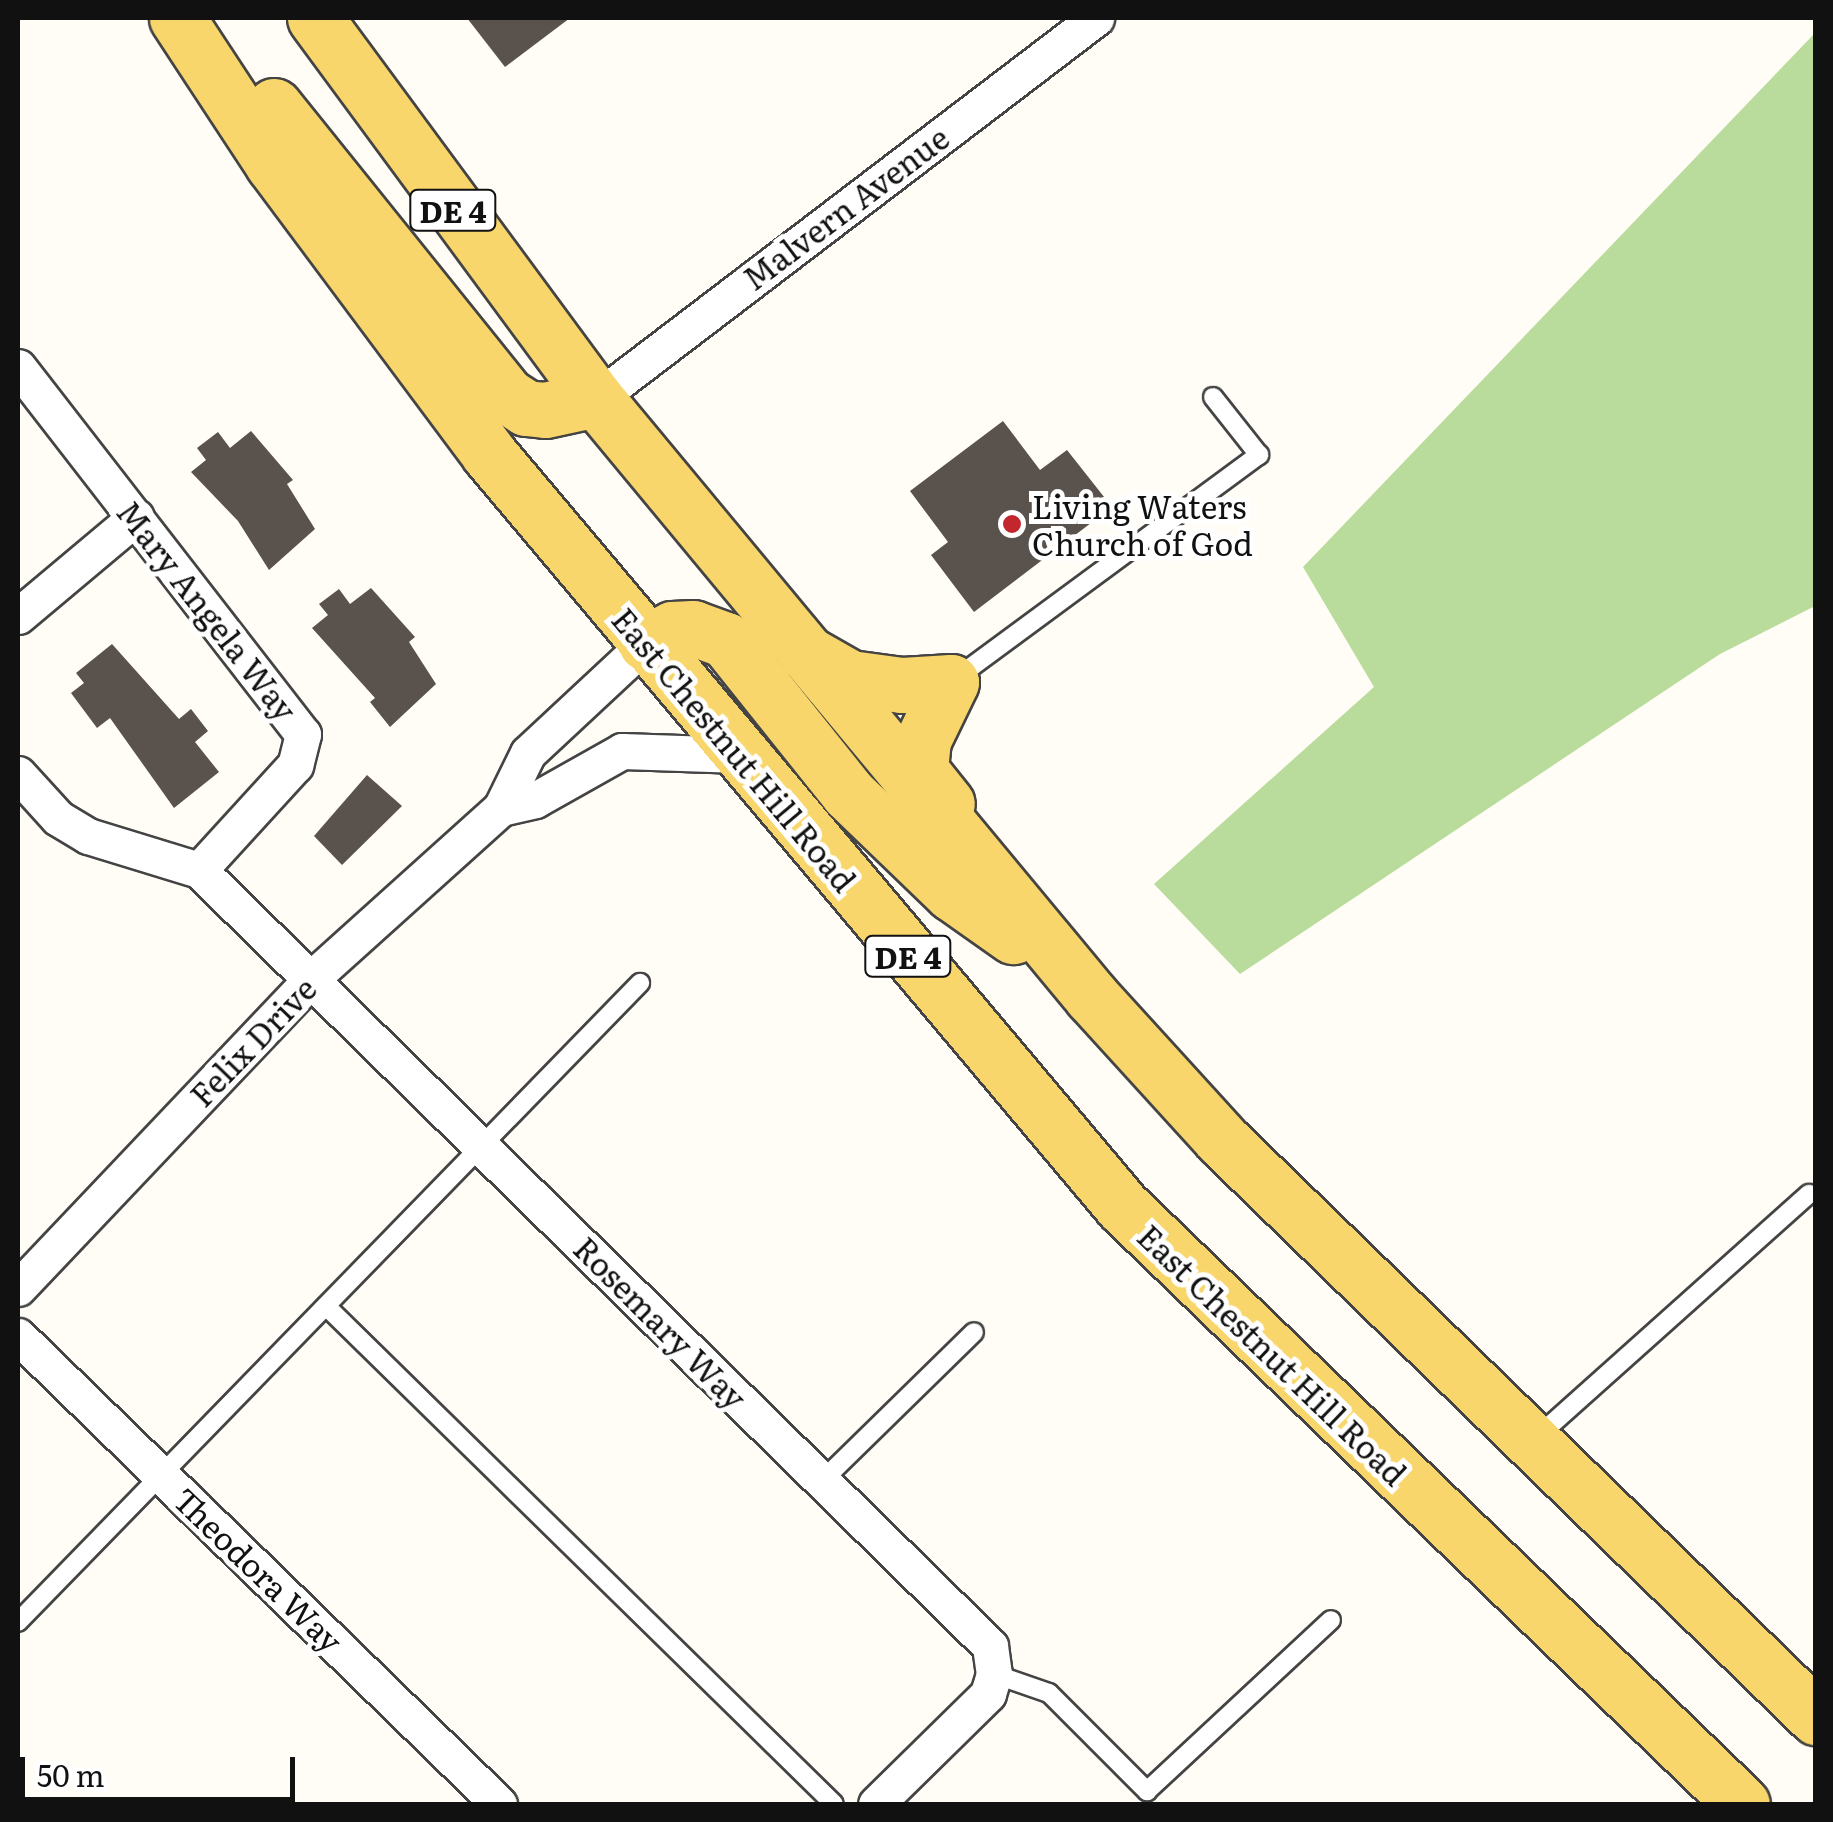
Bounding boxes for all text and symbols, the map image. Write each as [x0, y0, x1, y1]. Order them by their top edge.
street label: Malvern Avenue [734, 117, 956, 297]
road number: DE 4 [408, 185, 498, 235]
place label: Living Waters Church of God [1032, 487, 1253, 562]
street label: Mary Angela Way [110, 492, 306, 728]
marker: Living Waters Church of God [1001, 513, 1023, 535]
street label: East Chestnut Hill Road [605, 599, 865, 899]
road number: DE 4 [863, 931, 953, 981]
street label: Felix Drive [181, 968, 323, 1114]
street label: East Chestnut Hill Road [1131, 1216, 1415, 1492]
street label: Rosemary Way [567, 1228, 755, 1416]
street label: Theodora Way [167, 1479, 351, 1659]
scale bar [25, 1737, 300, 1799]
text: 50 m [37, 1752, 105, 1796]

